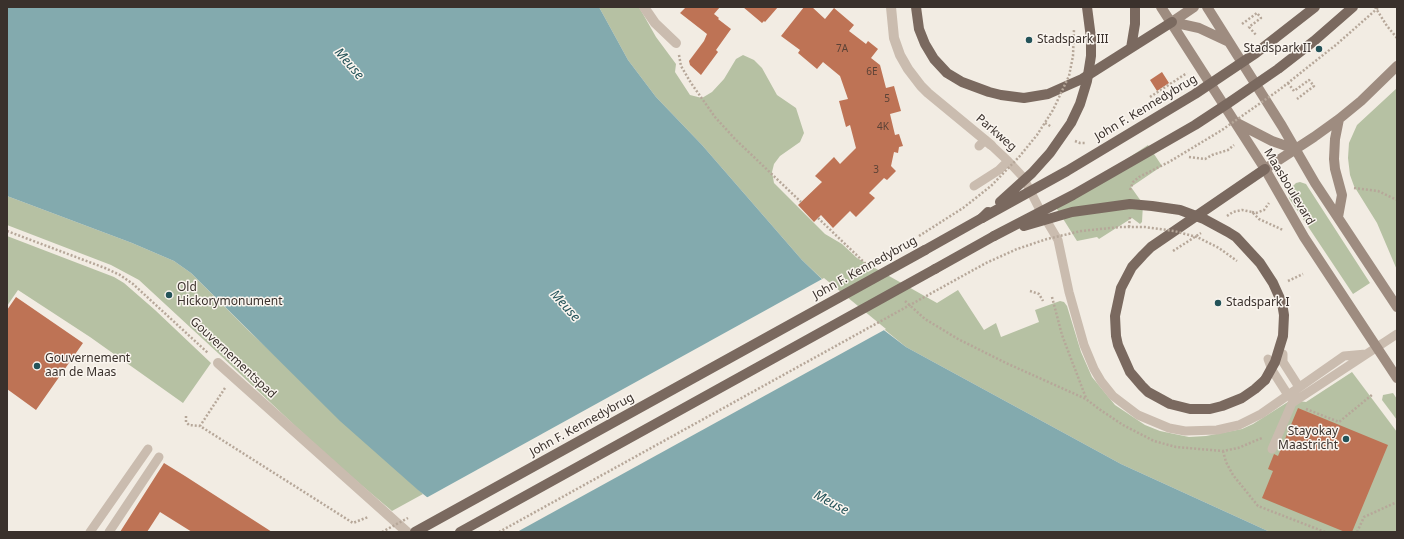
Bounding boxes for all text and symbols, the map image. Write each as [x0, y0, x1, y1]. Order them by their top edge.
place label: Stadspark III [1037, 33, 1109, 47]
marker: Stadspark III [1024, 35, 1034, 45]
place label: Stadspark II [1243, 42, 1311, 56]
house number: 7A [836, 43, 848, 55]
marker: Stadspark II [1314, 44, 1324, 54]
water label: Meuse [331, 45, 367, 83]
house number: 6E [866, 66, 878, 78]
street label: John F. Kennedybrug [1092, 72, 1200, 144]
house number: 5 [884, 93, 890, 105]
street label: Parkweg [973, 112, 1019, 154]
house number: 4K [877, 121, 889, 133]
street label: Maasboulevard [1261, 146, 1317, 228]
house number: 3 [873, 164, 879, 176]
street label: John F. Kennedybrug [810, 233, 920, 303]
place label: Old Hickorymonument [177, 281, 283, 309]
water label: Meuse [547, 287, 583, 325]
marker: Old Hickorymonument [164, 290, 174, 300]
place label: Stadspark I [1226, 296, 1289, 310]
marker: Stadspark I [1213, 298, 1223, 308]
street label: Gouvernementspad [187, 314, 279, 402]
place label: Gouvernement aan de Maas [45, 352, 130, 380]
marker: Gouvernement aan de Maas [32, 361, 42, 371]
street label: John F. Kennedybrug [527, 390, 637, 460]
place label: Stayokay Maastricht [1278, 425, 1338, 453]
marker: Stayokay Maastricht [1341, 434, 1351, 444]
water label: Meuse [811, 487, 851, 519]

